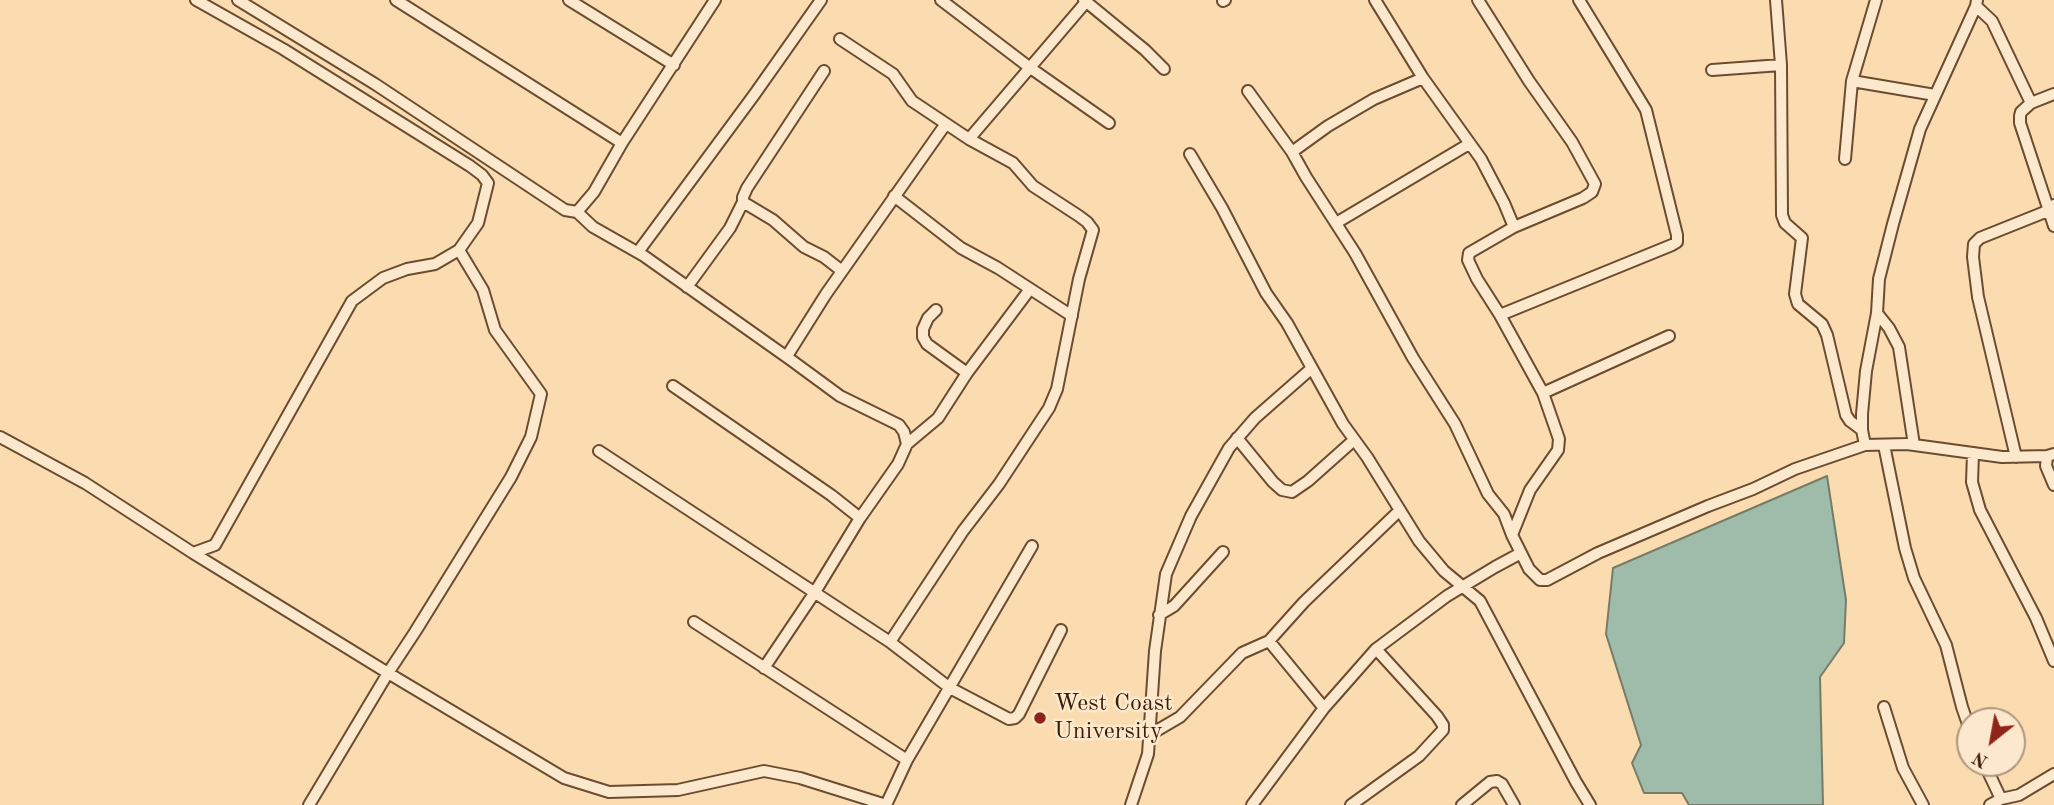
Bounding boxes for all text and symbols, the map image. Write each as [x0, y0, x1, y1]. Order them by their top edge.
place label: West Coast University [1054, 690, 1173, 746]
north arrow [1956, 707, 2026, 777]
marker: West Coast University [1032, 710, 1048, 726]
text: N [1970, 747, 1992, 771]

